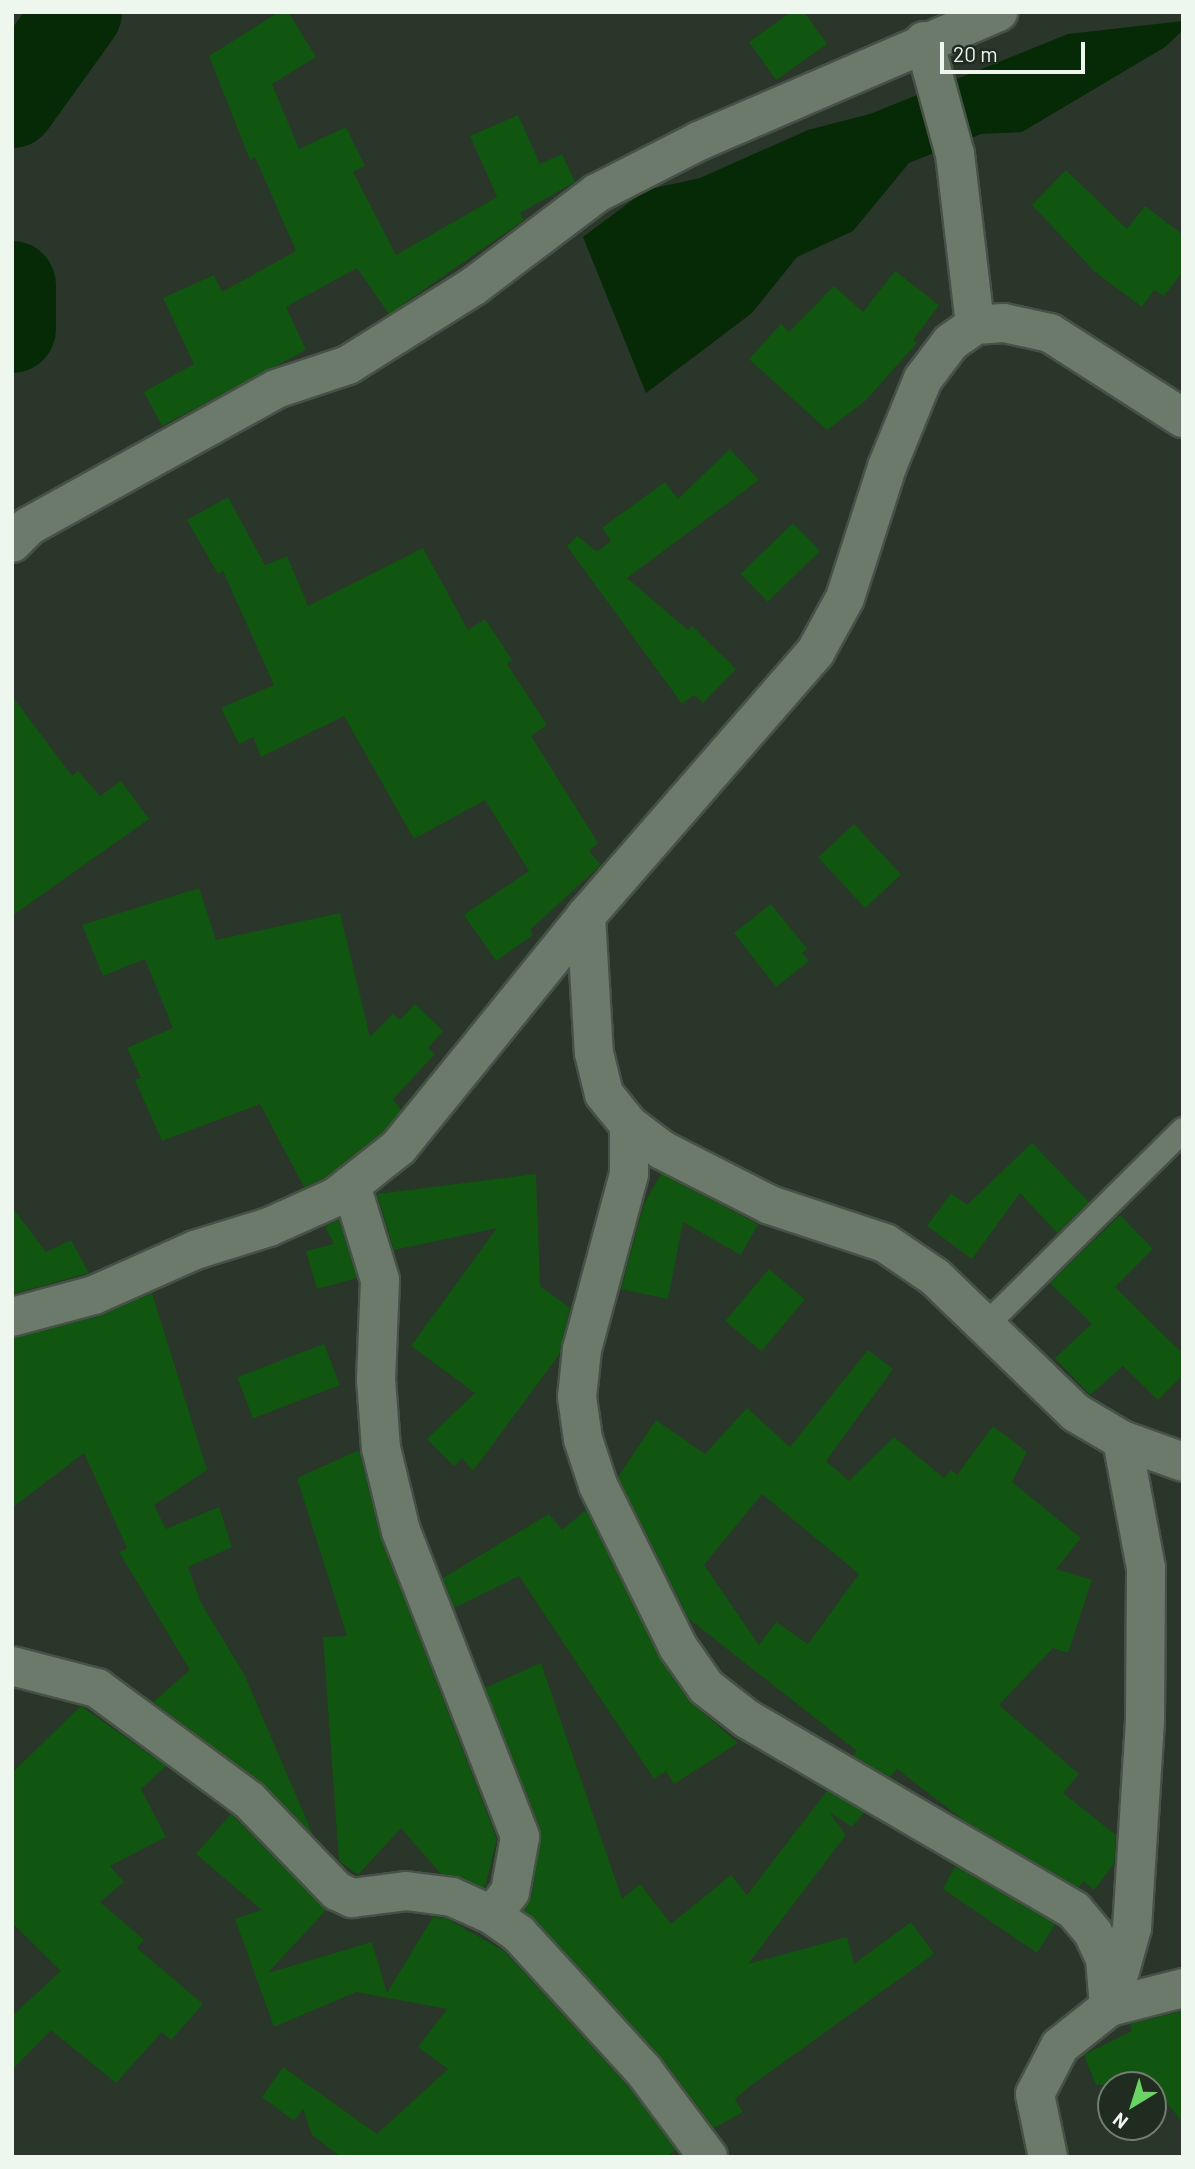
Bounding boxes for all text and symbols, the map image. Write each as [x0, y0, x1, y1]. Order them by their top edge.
scale bar [943, 28, 1088, 72]
text: 20 m [953, 41, 998, 66]
north arrow [1097, 2071, 1167, 2141]
text: N [1108, 2108, 1132, 2134]

